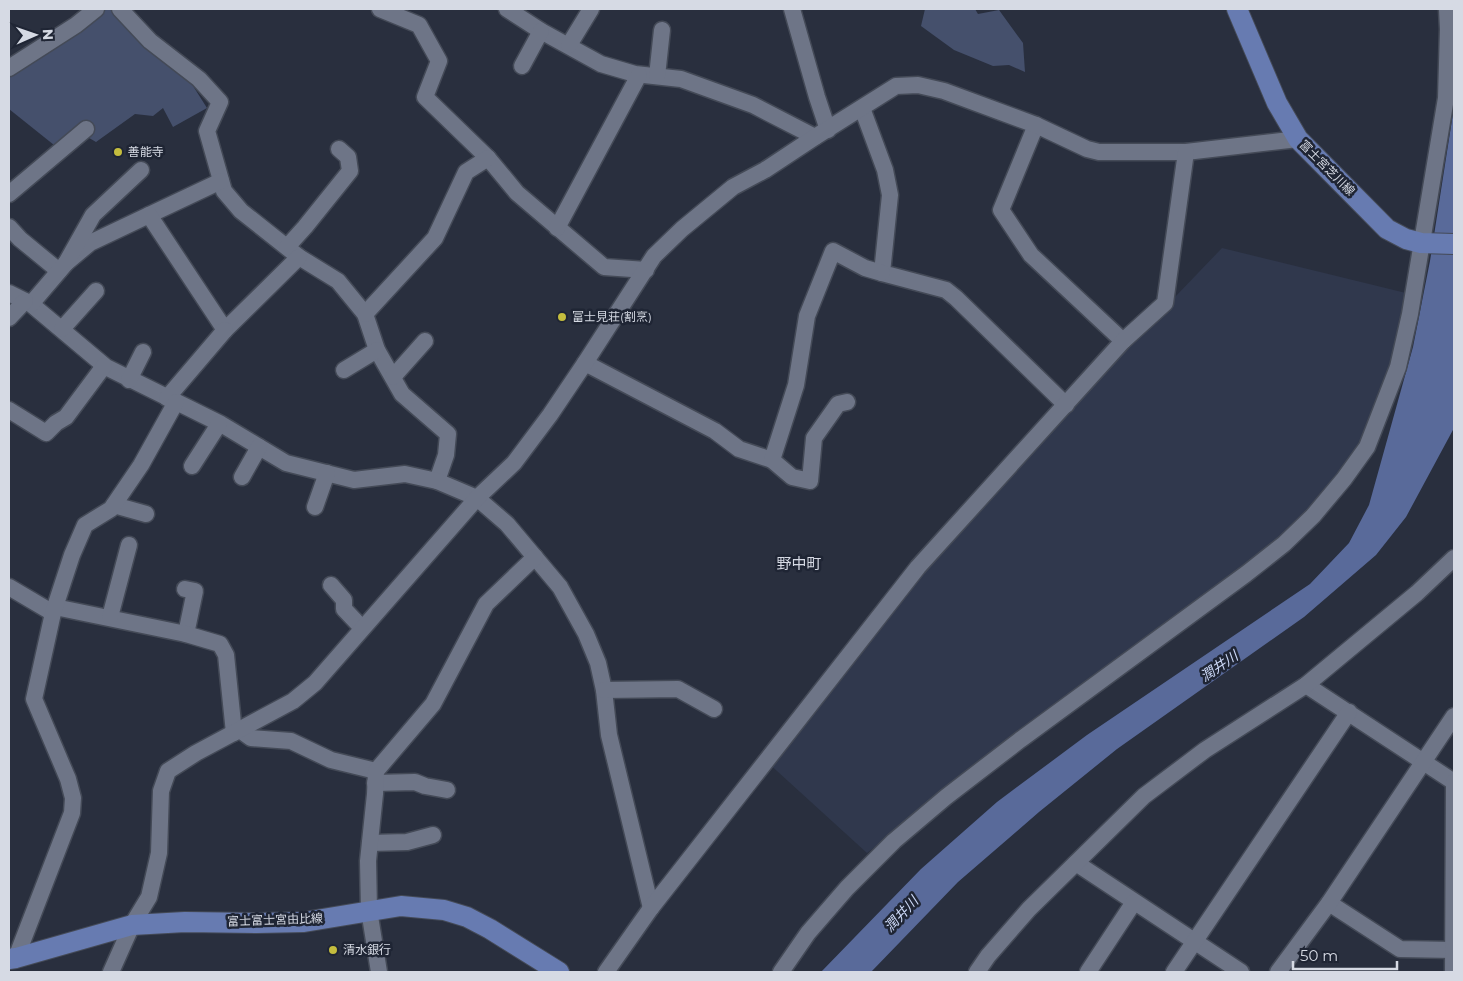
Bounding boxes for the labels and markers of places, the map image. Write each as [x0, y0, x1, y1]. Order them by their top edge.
place label: 善能寺 [128, 144, 164, 159]
marker: 善能寺 [112, 146, 124, 158]
place label: 富士見荘(割烹) [572, 309, 652, 324]
marker: 富士見荘(割烹) [556, 311, 568, 323]
place label: 清水銀行 [343, 942, 391, 957]
marker: 清水銀行 [327, 944, 339, 956]

